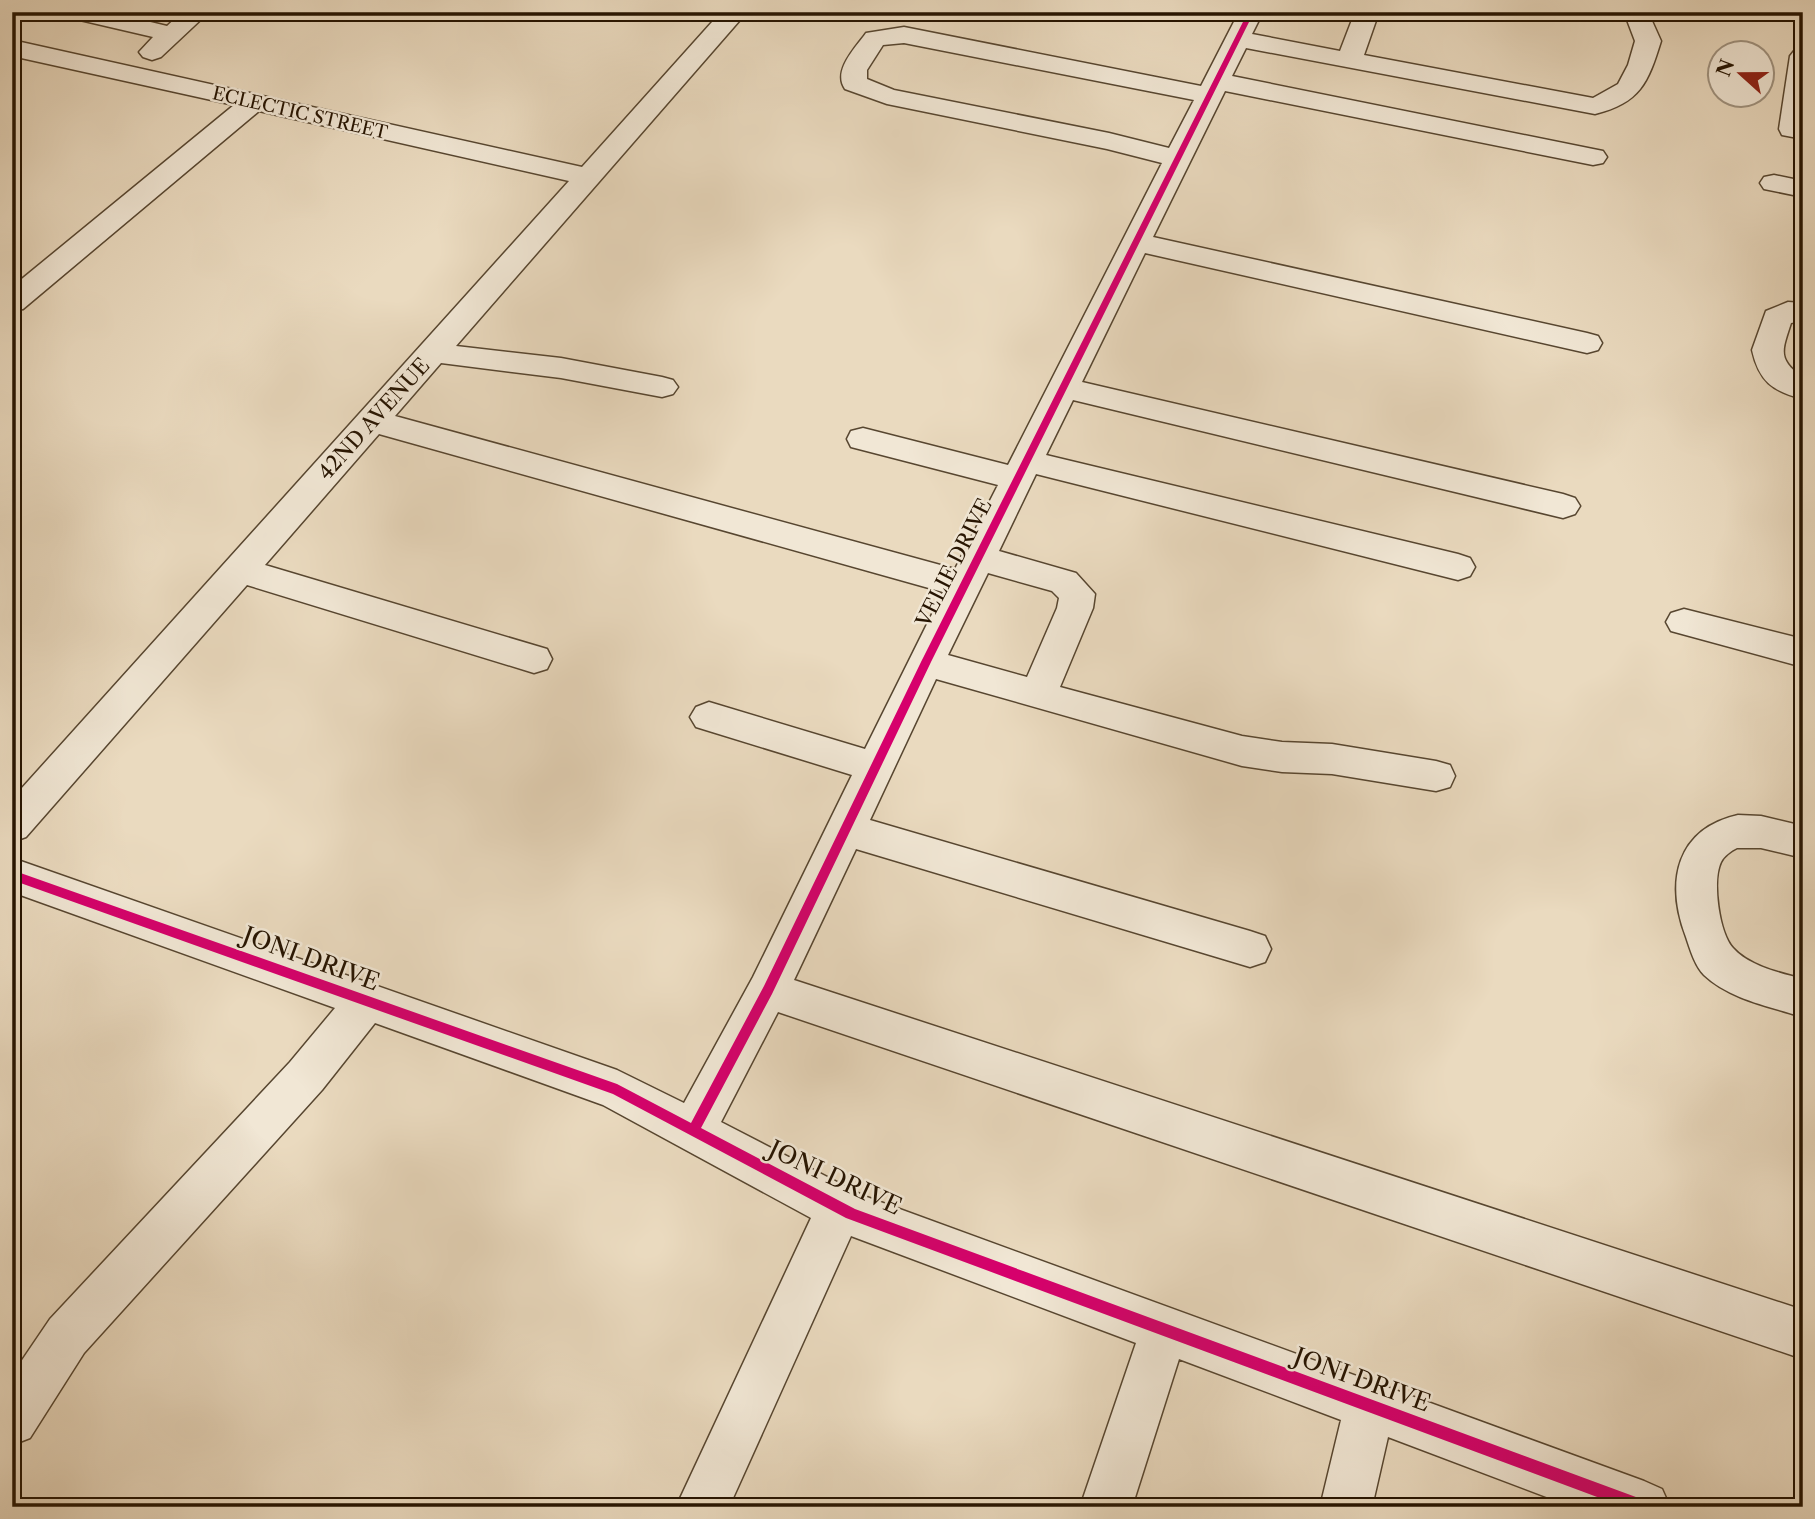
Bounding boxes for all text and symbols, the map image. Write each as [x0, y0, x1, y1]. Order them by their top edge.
north arrow [1706, 38, 1776, 108]
text: N [1712, 56, 1739, 80]
street label: ECLECTIC STREET [210, 82, 390, 144]
street label: 42ND AVENUE [313, 353, 435, 485]
street label: VELIE DRIVE [910, 494, 997, 632]
street label: JONI DRIVE [235, 919, 383, 997]
street label: JONI DRIVE [761, 1132, 906, 1221]
street label: JONI DRIVE [1286, 1340, 1434, 1418]

